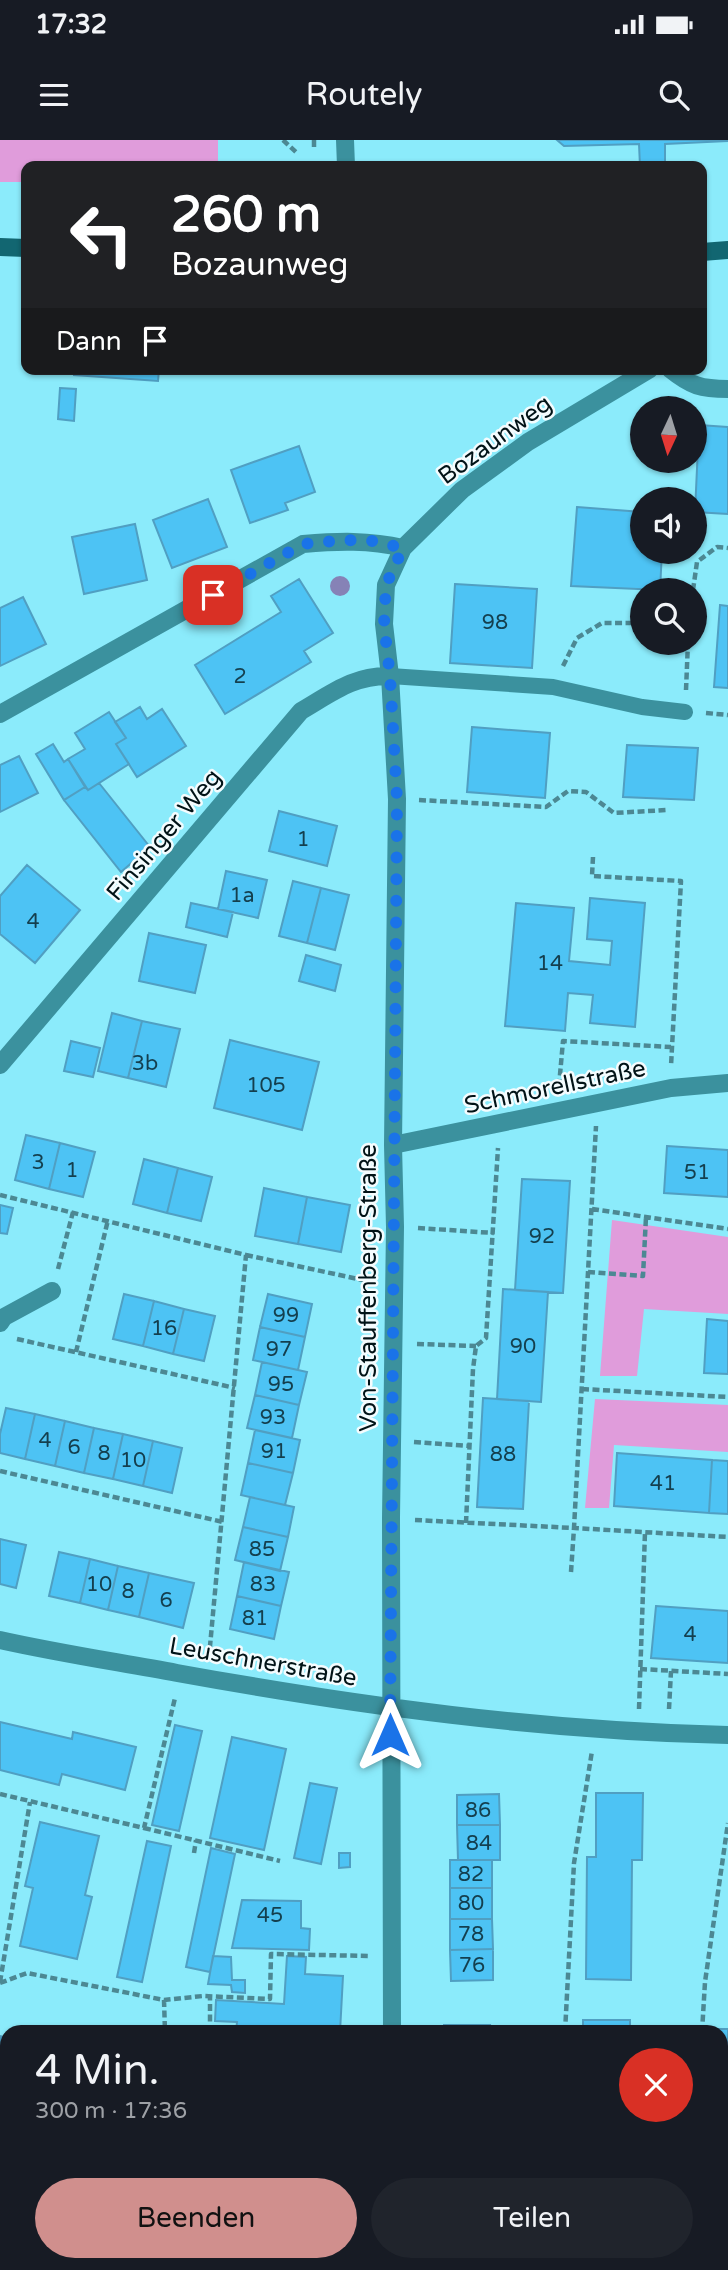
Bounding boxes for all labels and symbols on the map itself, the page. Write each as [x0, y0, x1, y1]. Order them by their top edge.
street label: Bozaunweg [433, 389, 557, 491]
north arrow [630, 396, 707, 472]
pin [183, 565, 243, 625]
house number: 98 [482, 610, 508, 635]
house number: 2 [233, 664, 247, 689]
street label: Finsinger Weg [100, 763, 228, 907]
house number: 1 [296, 827, 310, 852]
house number: 1a [230, 883, 255, 908]
house number: 4 [26, 909, 40, 934]
house number: 14 [537, 951, 563, 976]
house number: 3b [132, 1051, 158, 1076]
street label: Schmorellstraße [462, 1054, 648, 1120]
house number: 105 [246, 1073, 286, 1098]
street label: Von-Stauffenberg-Straße [354, 1144, 383, 1432]
house number: 3 [31, 1150, 45, 1175]
house number: 1 [65, 1158, 79, 1183]
house number: 51 [684, 1160, 710, 1185]
house number: 92 [529, 1224, 555, 1249]
house number: 99 [273, 1303, 299, 1328]
house number: 16 [151, 1316, 177, 1341]
house number: 90 [510, 1334, 536, 1359]
house number: 97 [266, 1337, 292, 1362]
house number: 95 [268, 1372, 294, 1397]
house number: 93 [260, 1405, 286, 1430]
house number: 4 [38, 1428, 52, 1453]
house number: 6 [67, 1435, 81, 1460]
house number: 91 [261, 1439, 287, 1464]
house number: 8 [97, 1441, 111, 1466]
house number: 88 [490, 1442, 516, 1467]
house number: 10 [120, 1448, 146, 1473]
house number: 41 [650, 1471, 676, 1496]
house number: 85 [249, 1537, 275, 1562]
house number: 10 [86, 1572, 112, 1597]
house number: 83 [250, 1572, 276, 1597]
house number: 8 [121, 1579, 135, 1604]
house number: 6 [159, 1588, 173, 1613]
house number: 81 [242, 1606, 268, 1631]
house number: 4 [683, 1622, 697, 1647]
street label: Leuschnerstraße [167, 1631, 359, 1693]
position arrow [353, 1698, 427, 1772]
house number: 86 [465, 1798, 491, 1823]
house number: 84 [466, 1831, 492, 1856]
house number: 82 [458, 1862, 484, 1887]
house number: 80 [458, 1891, 484, 1916]
house number: 45 [257, 1903, 283, 1928]
house number: 78 [458, 1922, 484, 1947]
house number: 76 [459, 1953, 485, 1978]

